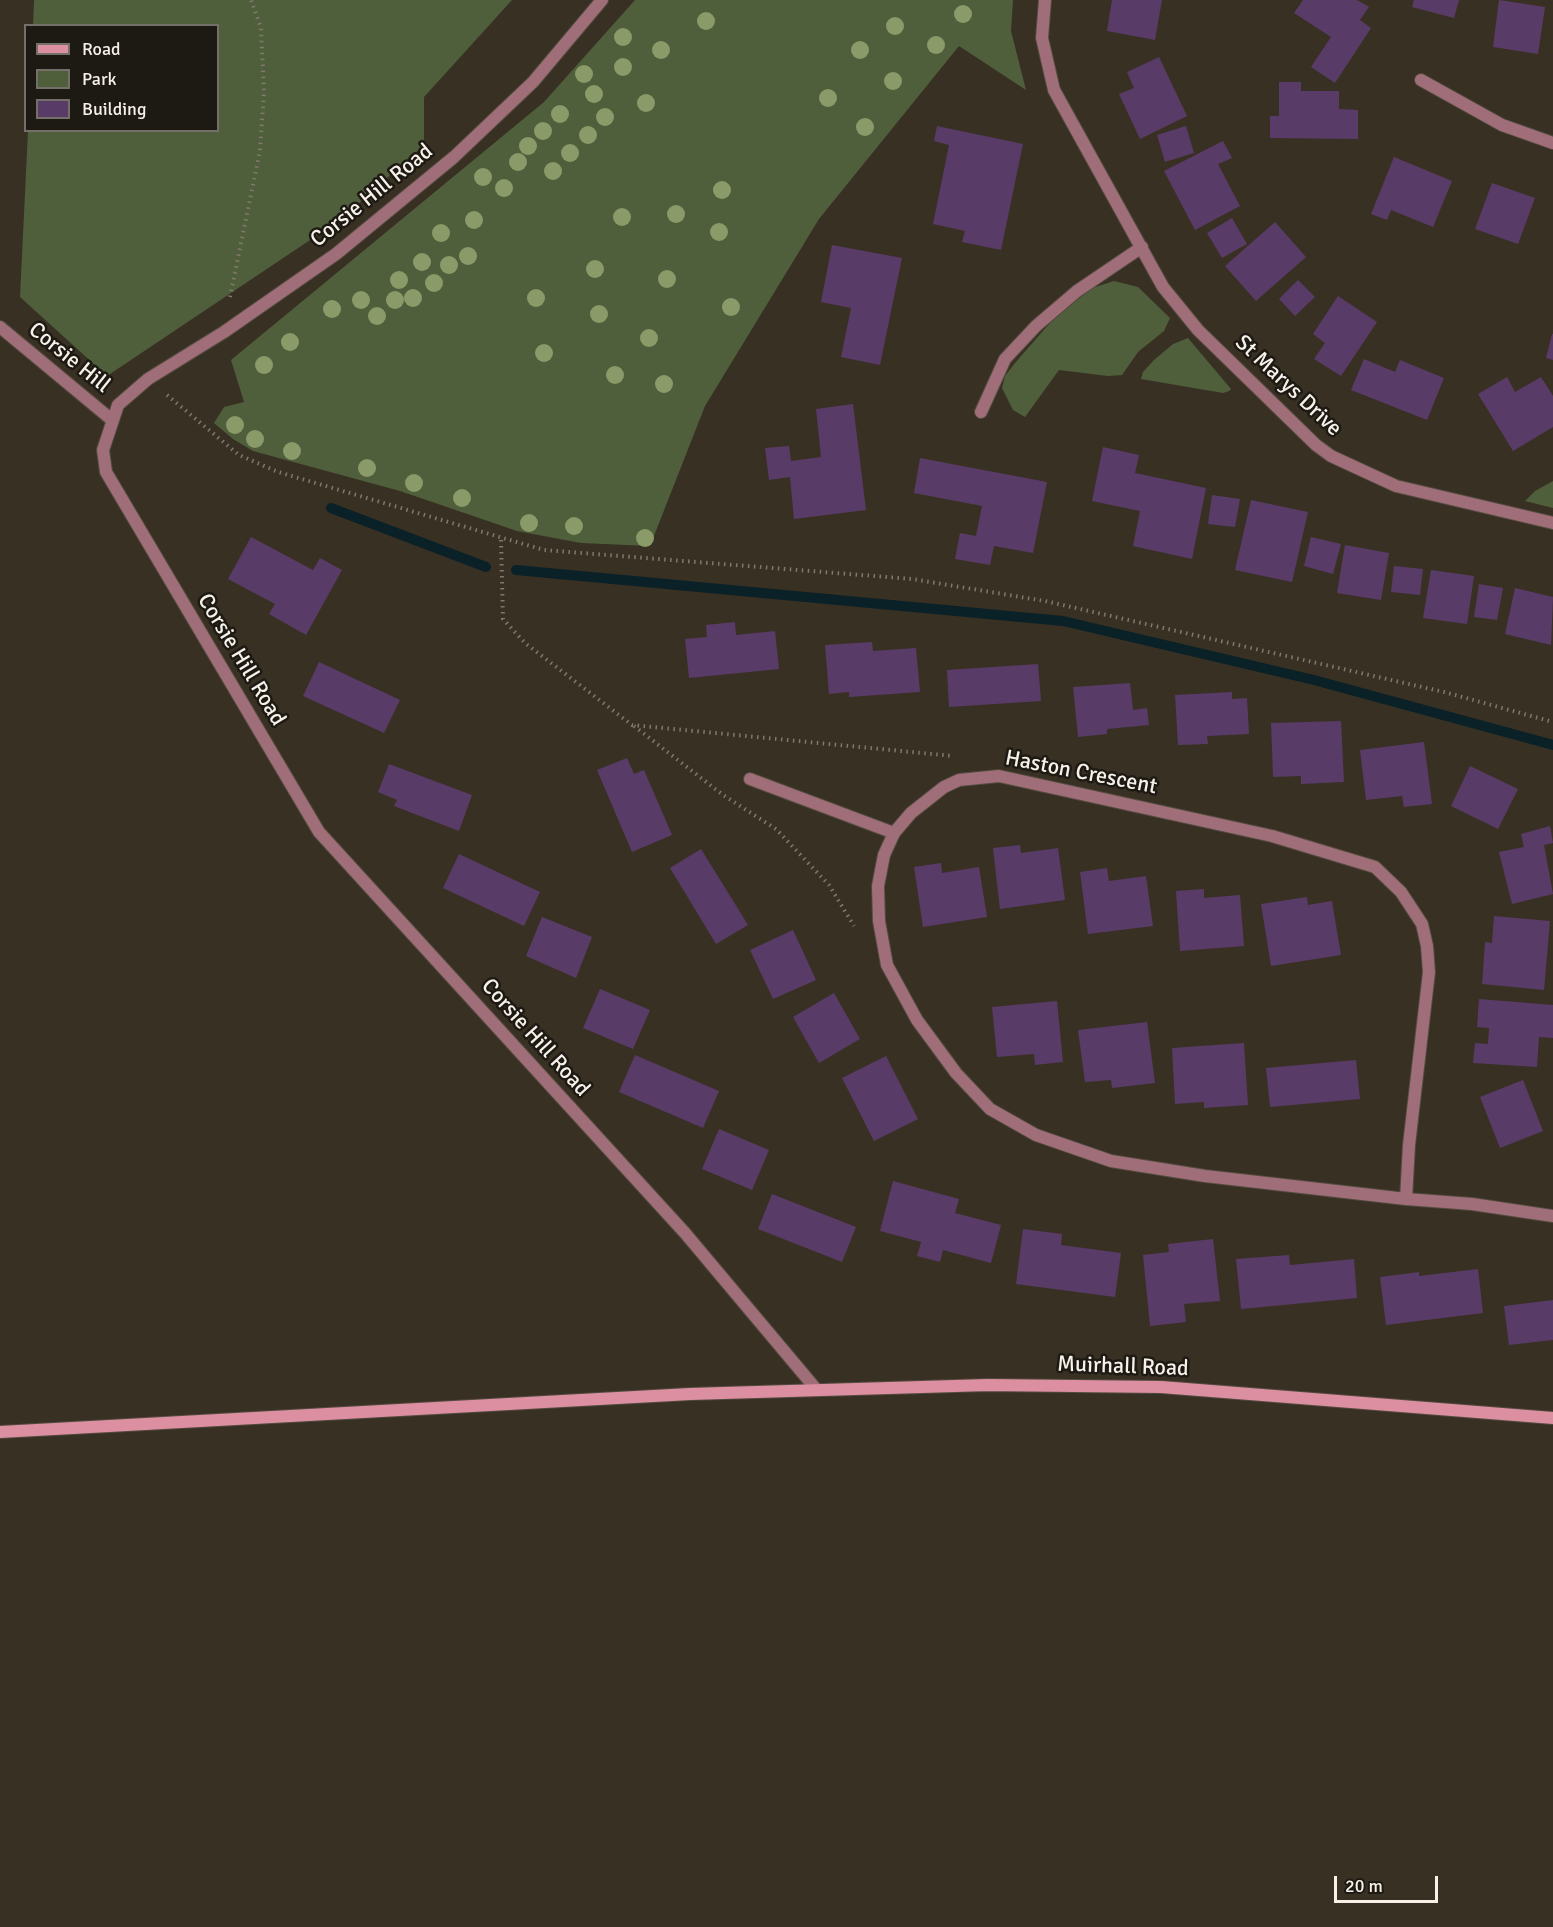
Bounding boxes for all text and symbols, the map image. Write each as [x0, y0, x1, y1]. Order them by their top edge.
legend [24, 24, 219, 132]
text: Road [82, 38, 121, 60]
text: Park [82, 68, 117, 90]
text: Building [82, 98, 146, 120]
street label: Corsie Hill Road [306, 139, 438, 253]
street label: Corsie Hill [23, 317, 115, 399]
street label: St Marys Drive [1229, 330, 1347, 442]
street label: Corsie Hill Road [191, 589, 291, 731]
street label: Haston Crescent [1003, 745, 1159, 801]
street label: Corsie Hill Road [475, 974, 595, 1102]
street label: Muirhall Road [1057, 1352, 1189, 1382]
scale bar [1337, 1864, 1440, 1902]
text: 20 m [1345, 1875, 1383, 1897]

